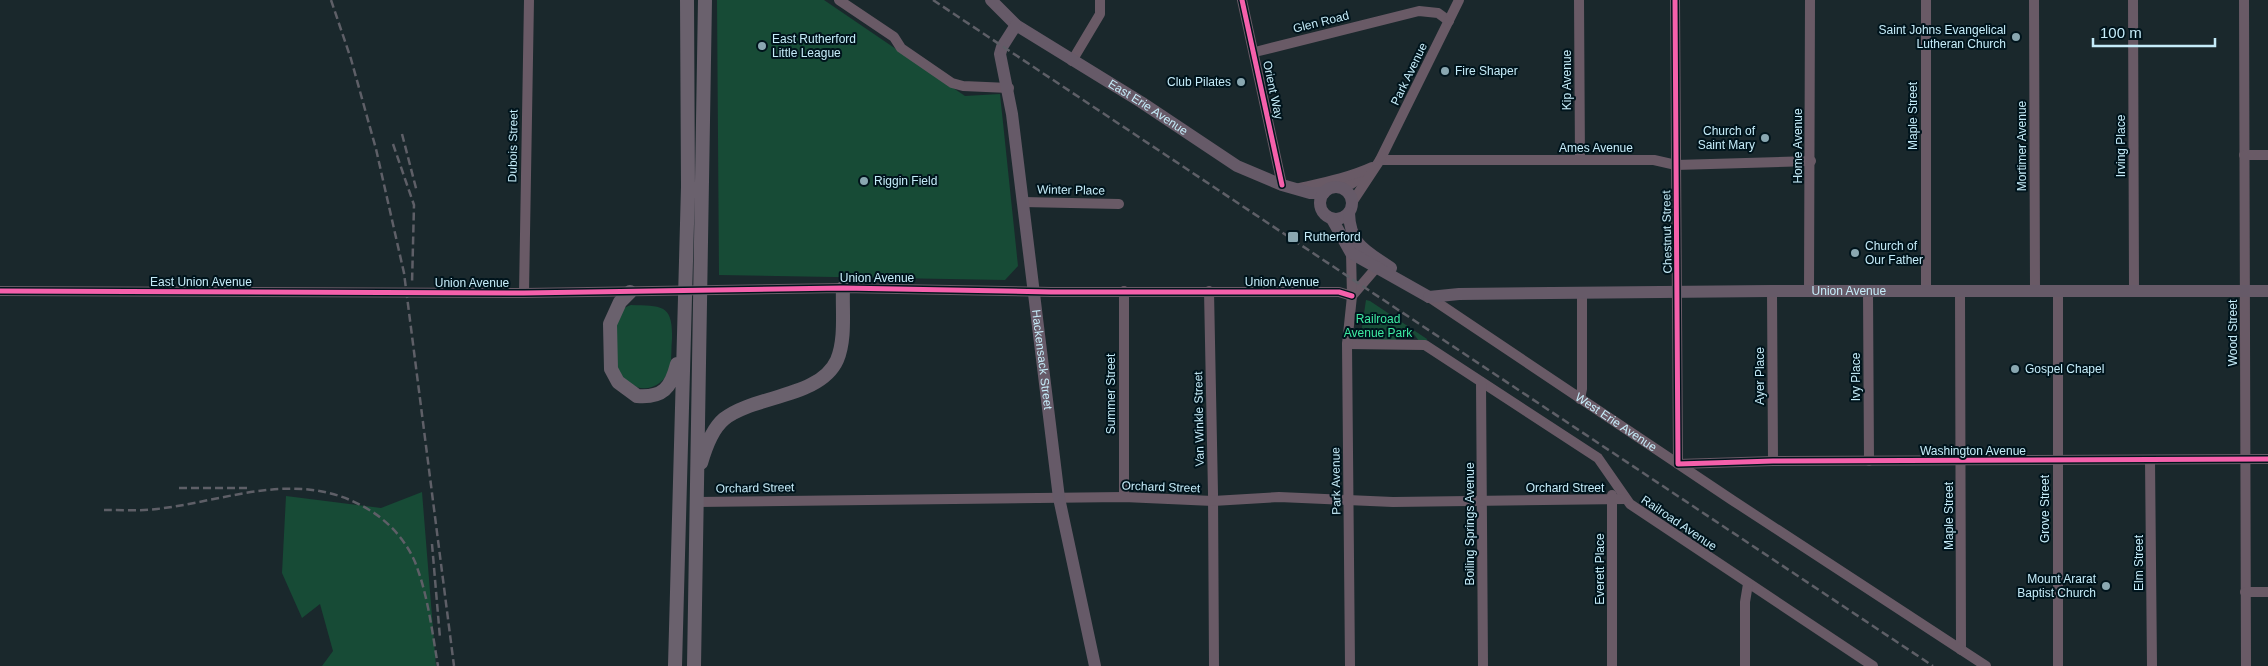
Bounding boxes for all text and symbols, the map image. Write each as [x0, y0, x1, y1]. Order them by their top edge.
street label: Glen Road [1291, 8, 1351, 36]
scale bar [2093, 15, 2216, 47]
place label: Saint Johns Evangelical Lutheran Church [1879, 23, 2006, 51]
text: 100 m [2100, 24, 2142, 41]
marker: Saint Johns Evangelical Lutheran Church [2010, 31, 2022, 43]
place label: East Rutherford Little League [772, 32, 856, 60]
marker: East Rutherford Little League [756, 40, 768, 52]
street label: Park Avenue [1388, 40, 1430, 108]
street label: Kip Avenue [1560, 49, 1574, 110]
street label: Orient Way [1260, 59, 1286, 121]
place label: Fire Shaper [1455, 64, 1518, 78]
marker: Fire Shaper [1439, 65, 1451, 77]
place label: Club Pilates [1167, 75, 1231, 89]
marker: Club Pilates [1235, 76, 1247, 88]
street label: East Erie Avenue [1106, 77, 1191, 138]
street label: Maple Street [1906, 81, 1920, 150]
street label: Mortimer Avenue [2015, 100, 2029, 191]
street label: Home Avenue [1791, 108, 1805, 184]
street label: Dubois Street [505, 109, 521, 182]
street label: Irving Place [2114, 114, 2128, 177]
place label: Church of Saint Mary [1698, 124, 1756, 152]
marker: Church of Saint Mary [1759, 132, 1771, 144]
street label: Ames Avenue [1559, 141, 1633, 155]
place label: Riggin Field [874, 174, 937, 188]
marker: Riggin Field [858, 175, 870, 187]
street label: Winter Place [1037, 182, 1105, 198]
street label: Chestnut Street [1659, 190, 1675, 274]
marker: Rutherford [1286, 230, 1300, 244]
place label: Rutherford [1304, 230, 1361, 244]
place label: Church of Our Father [1865, 239, 1923, 267]
marker: Church of Our Father [1849, 247, 1861, 259]
street label: Union Avenue [840, 271, 915, 285]
street label: East Union Avenue [150, 275, 252, 289]
street label: Union Avenue [1245, 275, 1320, 289]
street label: Union Avenue [435, 276, 510, 290]
street label: Union Avenue [1812, 284, 1886, 298]
street label: Wood Street [2226, 299, 2240, 366]
street label: Hackensack Street [1029, 309, 1055, 411]
park label: Railroad Avenue Park [1344, 312, 1413, 340]
street label: Ayer Place [1753, 347, 1767, 405]
street label: Ivy Place [1849, 352, 1863, 401]
street label: Summer Street [1104, 353, 1118, 434]
place label: Gospel Chapel [2025, 362, 2104, 376]
marker: Gospel Chapel [2009, 363, 2021, 375]
street label: Van Winkle Street [1191, 371, 1207, 467]
street label: West Erie Avenue [1573, 390, 1660, 455]
street label: Washington Avenue [1920, 444, 2026, 458]
street label: Park Avenue [1328, 447, 1344, 515]
street label: Boiling Springs Avenue [1463, 462, 1477, 586]
street label: Grove Street [2038, 474, 2052, 543]
street label: Orchard Street [1121, 479, 1201, 495]
street label: Orchard Street [716, 480, 795, 496]
street label: Orchard Street [1526, 481, 1605, 495]
street label: Maple Street [1942, 481, 1956, 550]
street label: Railroad Avenue [1639, 493, 1720, 554]
street label: Everett Place [1593, 533, 1607, 605]
street label: Elm Street [2132, 534, 2146, 591]
place label: Mount Ararat Baptist Church [2017, 572, 2097, 600]
marker: Mount Ararat Baptist Church [2100, 580, 2112, 592]

